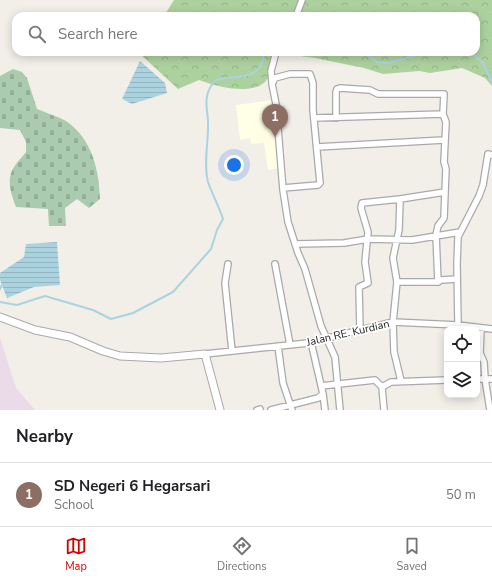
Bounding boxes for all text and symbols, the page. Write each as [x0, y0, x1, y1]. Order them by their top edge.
search box [12, 12, 480, 56]
icon: search [26, 23, 48, 45]
text: Search here [58, 24, 138, 44]
pin: 1 [262, 104, 288, 137]
your location [224, 155, 244, 175]
street label: Jalan RE. Kurdian [304, 316, 391, 350]
map controls [444, 326, 480, 398]
button: locate [444, 326, 480, 362]
button: layers [444, 362, 480, 398]
text: Nearby [16, 425, 73, 448]
text: SD Negeri 6 Hegarsari [54, 476, 210, 496]
text: 1 [25, 486, 33, 504]
text: 50 m [446, 486, 476, 504]
text: School [54, 496, 94, 514]
tab: Map [65, 535, 87, 574]
tab: Directions [217, 535, 267, 574]
tab: Saved [397, 535, 427, 574]

